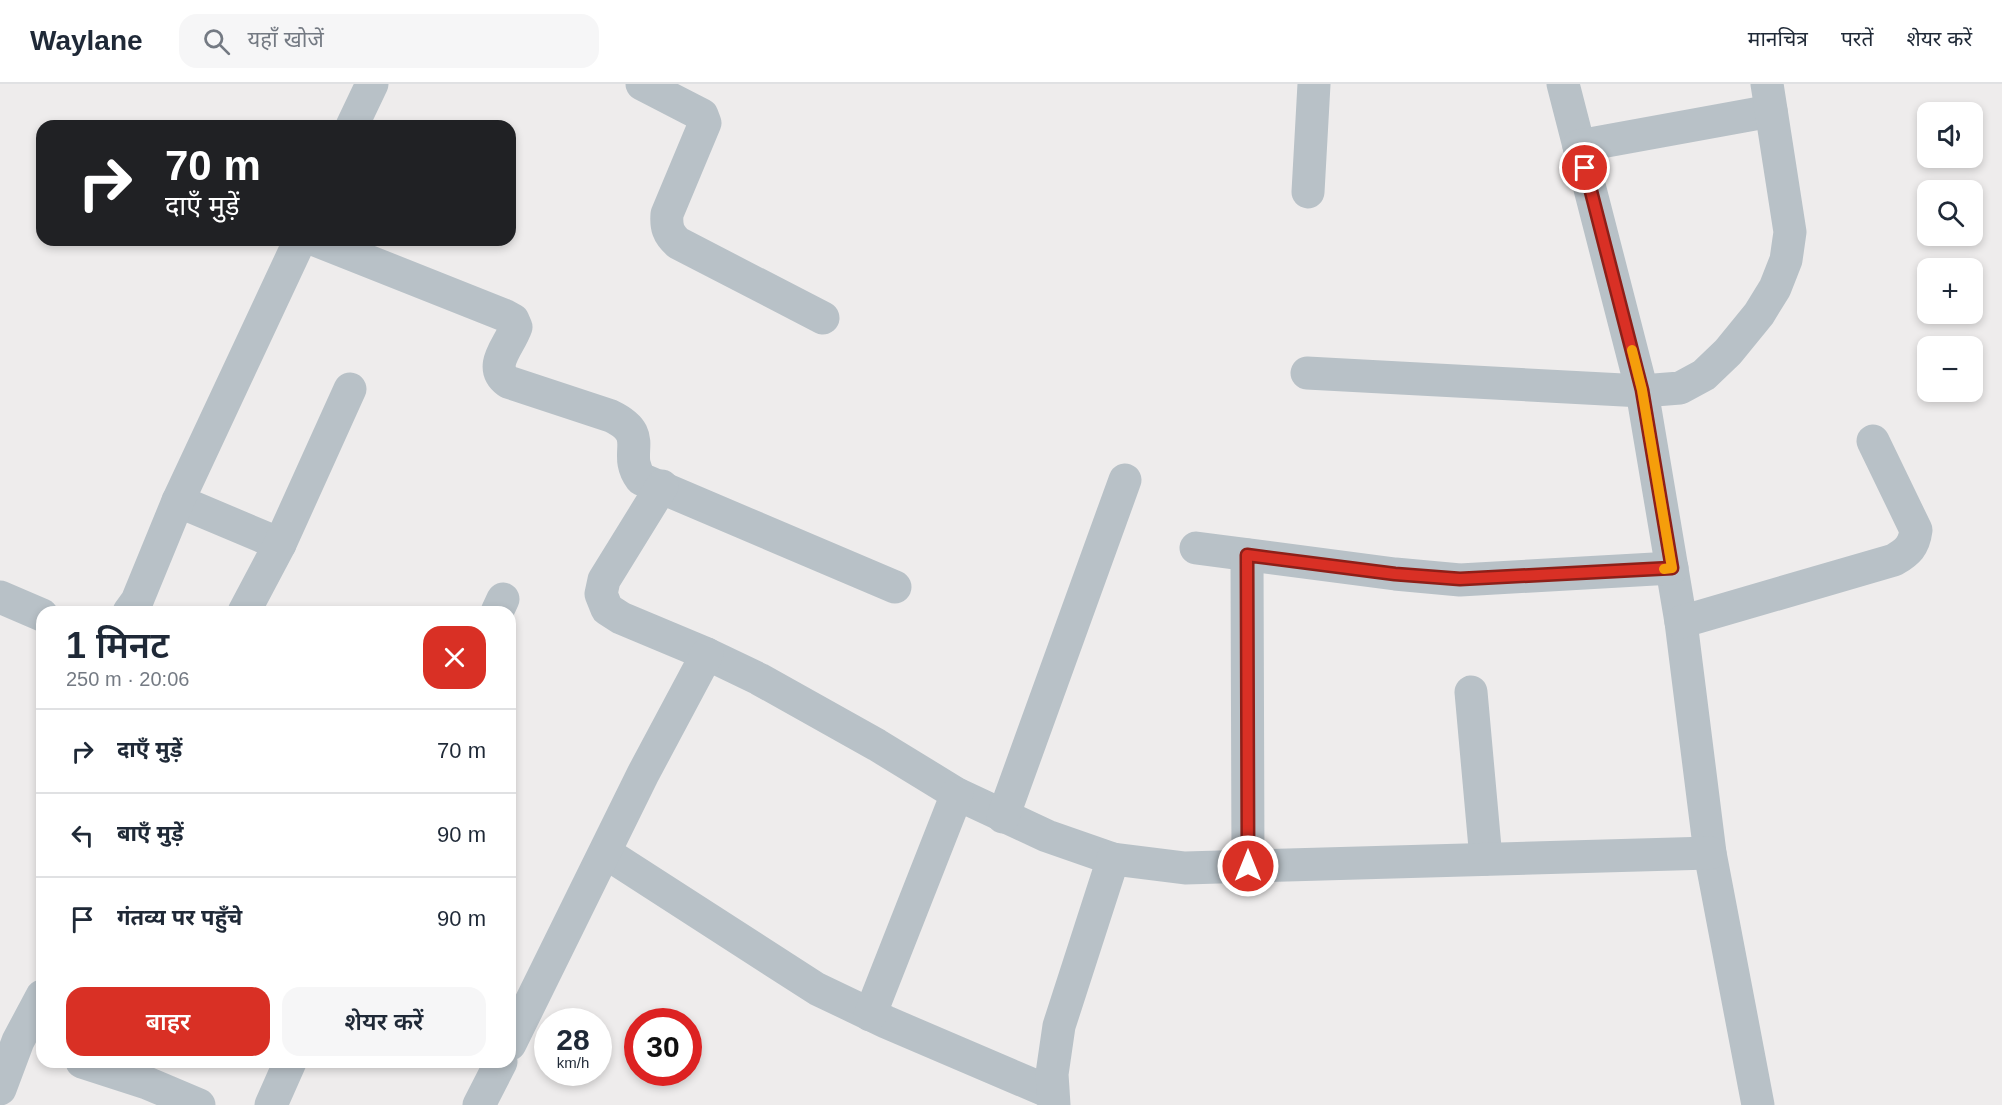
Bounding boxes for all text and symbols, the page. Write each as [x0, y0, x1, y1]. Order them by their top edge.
search box [179, 14, 599, 68]
text: Waylane [30, 25, 143, 56]
icon: search [200, 25, 233, 58]
text: यहाँ खोजें [248, 27, 324, 52]
text: मानचित्र [1748, 27, 1808, 50]
text: परतें [1841, 27, 1873, 50]
text: शेयर करें [1906, 27, 1972, 50]
map controls [1917, 102, 1983, 402]
button: sound [1917, 102, 1983, 168]
text: 70 m [165, 142, 261, 189]
pin [1559, 142, 1610, 193]
icon: right [66, 144, 144, 222]
icon: arrive [1568, 151, 1601, 184]
button: search [1917, 180, 1983, 246]
text: दाएँ मुड़ें [165, 191, 239, 221]
button: + [1917, 258, 1983, 324]
button: − [1917, 336, 1983, 402]
text: 1 मिनट [66, 625, 169, 666]
button: close [423, 626, 486, 689]
text: 250 m · 20:06 [66, 668, 189, 690]
icon: right [66, 735, 99, 768]
text: दाएँ मुड़ें [117, 737, 182, 762]
text: 70 m [437, 738, 486, 763]
icon: left [66, 819, 99, 852]
text: बाएँ मुड़ें [117, 821, 183, 846]
text: 90 m [437, 822, 486, 847]
position arrow [1216, 834, 1280, 898]
icon: arrive [66, 903, 99, 936]
text: गंतव्य पर पहुँचे [117, 905, 242, 930]
text: 90 m [437, 906, 486, 931]
button: बाहर [66, 987, 270, 1056]
button: शेयर करें [282, 987, 486, 1056]
speed limit sign: 30 [624, 1008, 702, 1086]
text: 28 [556, 1023, 590, 1056]
text: km/h [557, 1054, 589, 1071]

